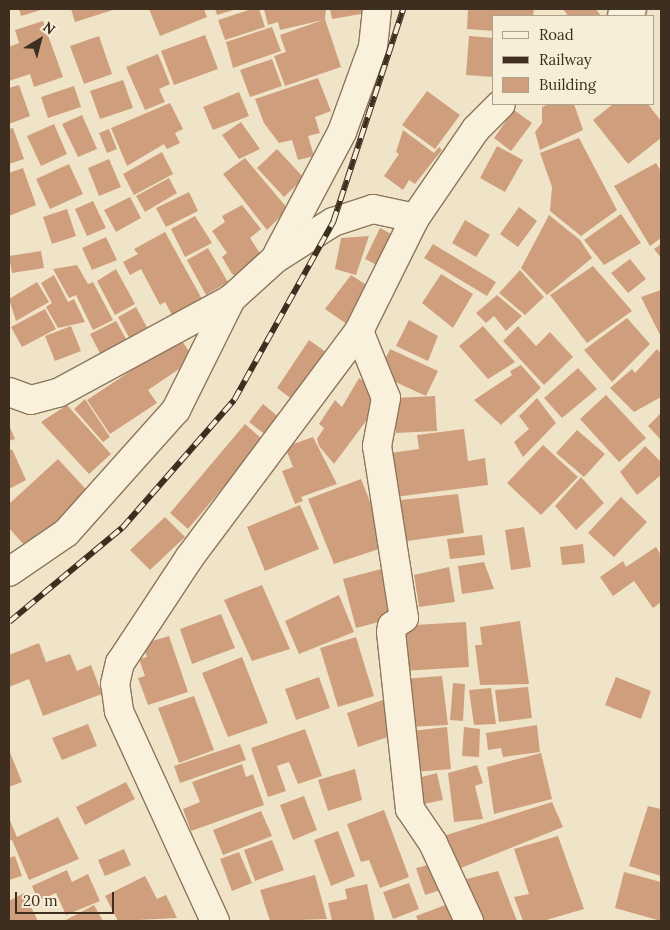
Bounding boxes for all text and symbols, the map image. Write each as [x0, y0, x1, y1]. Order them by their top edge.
north arrow [15, 15, 65, 65]
legend [492, 15, 655, 105]
text: N [39, 18, 59, 38]
text: Road [539, 25, 574, 44]
text: Railway [539, 50, 592, 69]
text: Building [539, 75, 596, 94]
scale bar [18, 882, 116, 914]
text: 20 m [23, 891, 58, 910]

